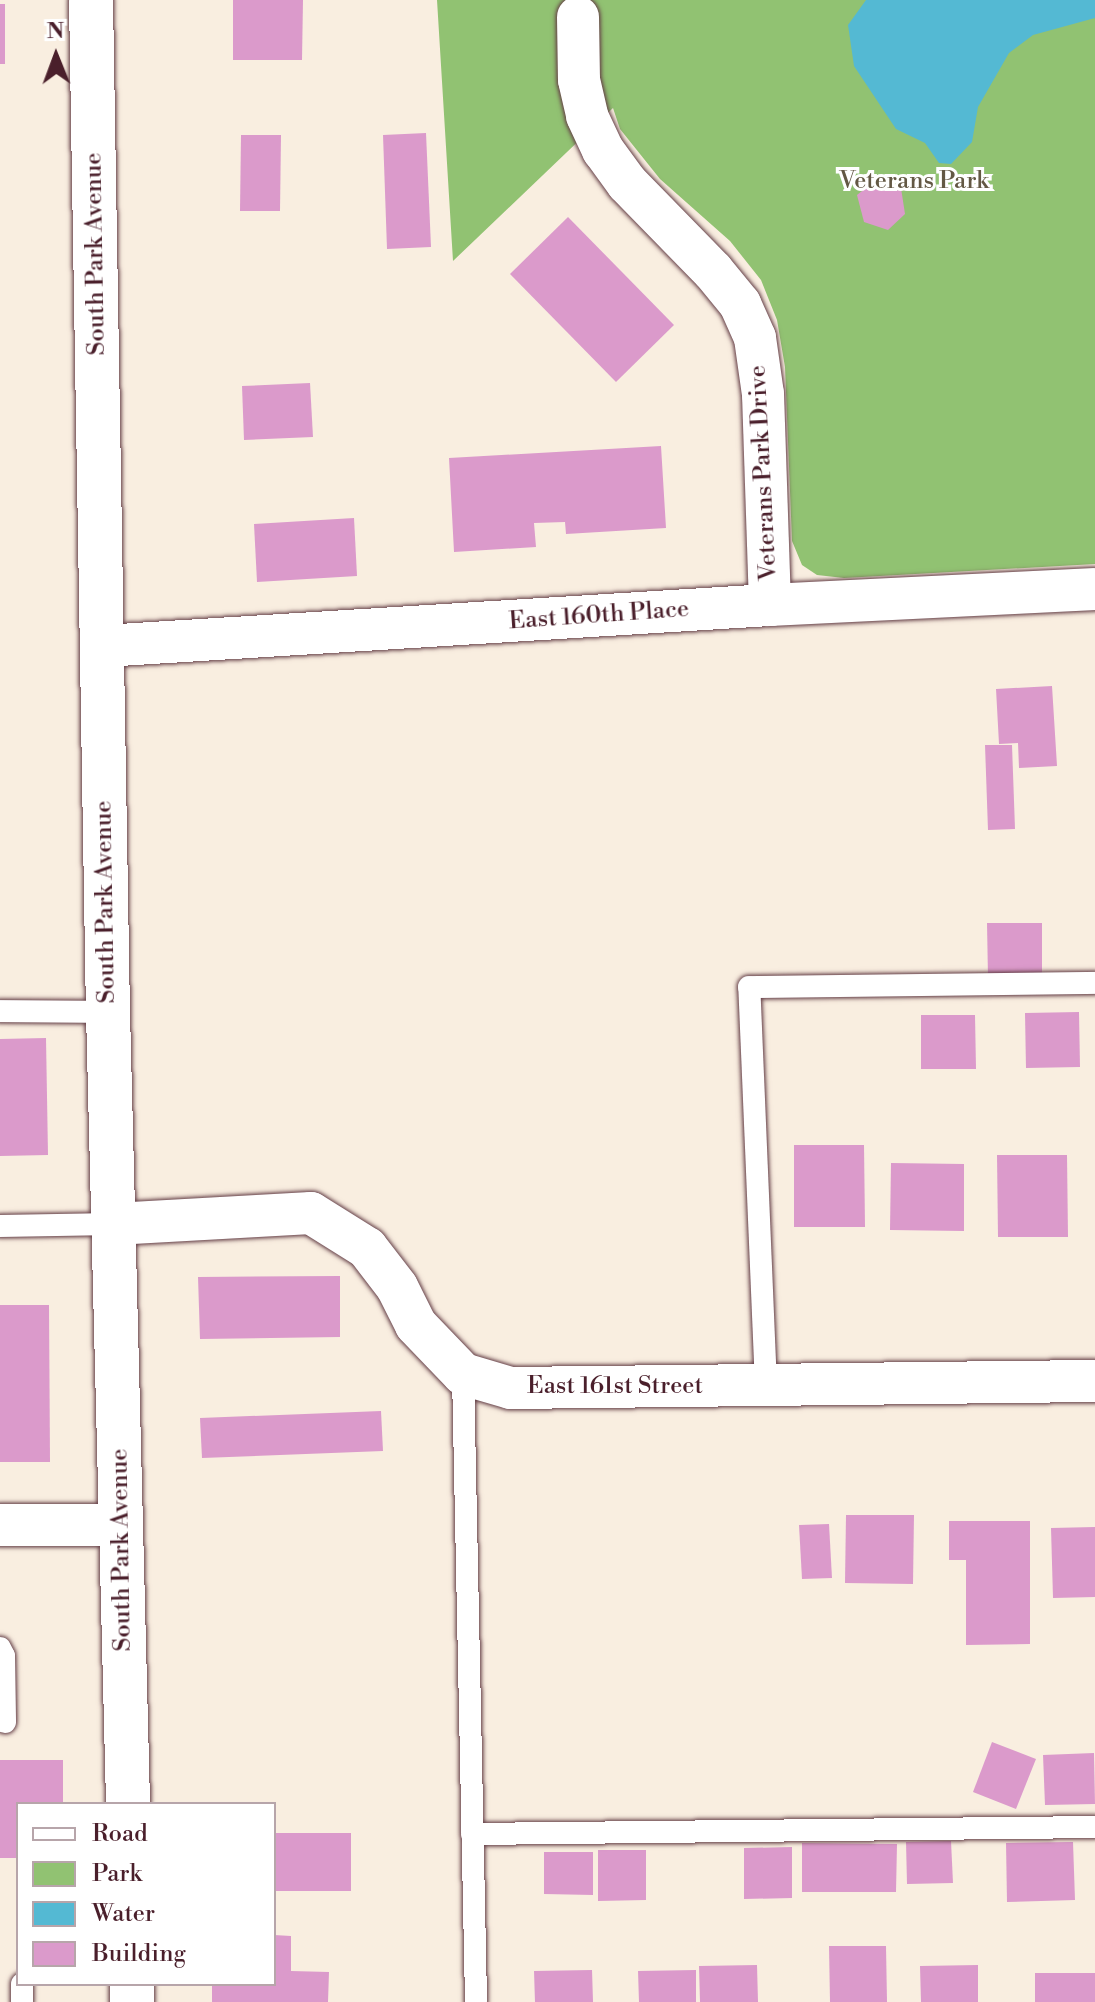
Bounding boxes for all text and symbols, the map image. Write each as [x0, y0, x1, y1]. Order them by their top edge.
north arrow [16, 16, 96, 96]
text: N [47, 18, 65, 45]
street label: South Park Avenue [80, 152, 112, 356]
park label: Veterans Park [839, 168, 989, 196]
street label: Veterans Park Drive [744, 364, 784, 582]
street label: East 160th Place [508, 595, 690, 637]
street label: South Park Avenue [90, 800, 122, 1004]
street label: East 161st Street [527, 1373, 703, 1401]
street label: South Park Avenue [106, 1448, 138, 1652]
legend [16, 1802, 276, 1986]
text: Road [92, 1819, 148, 1849]
text: Park [92, 1859, 142, 1889]
text: Water [92, 1899, 155, 1929]
text: Building [92, 1939, 186, 1969]

